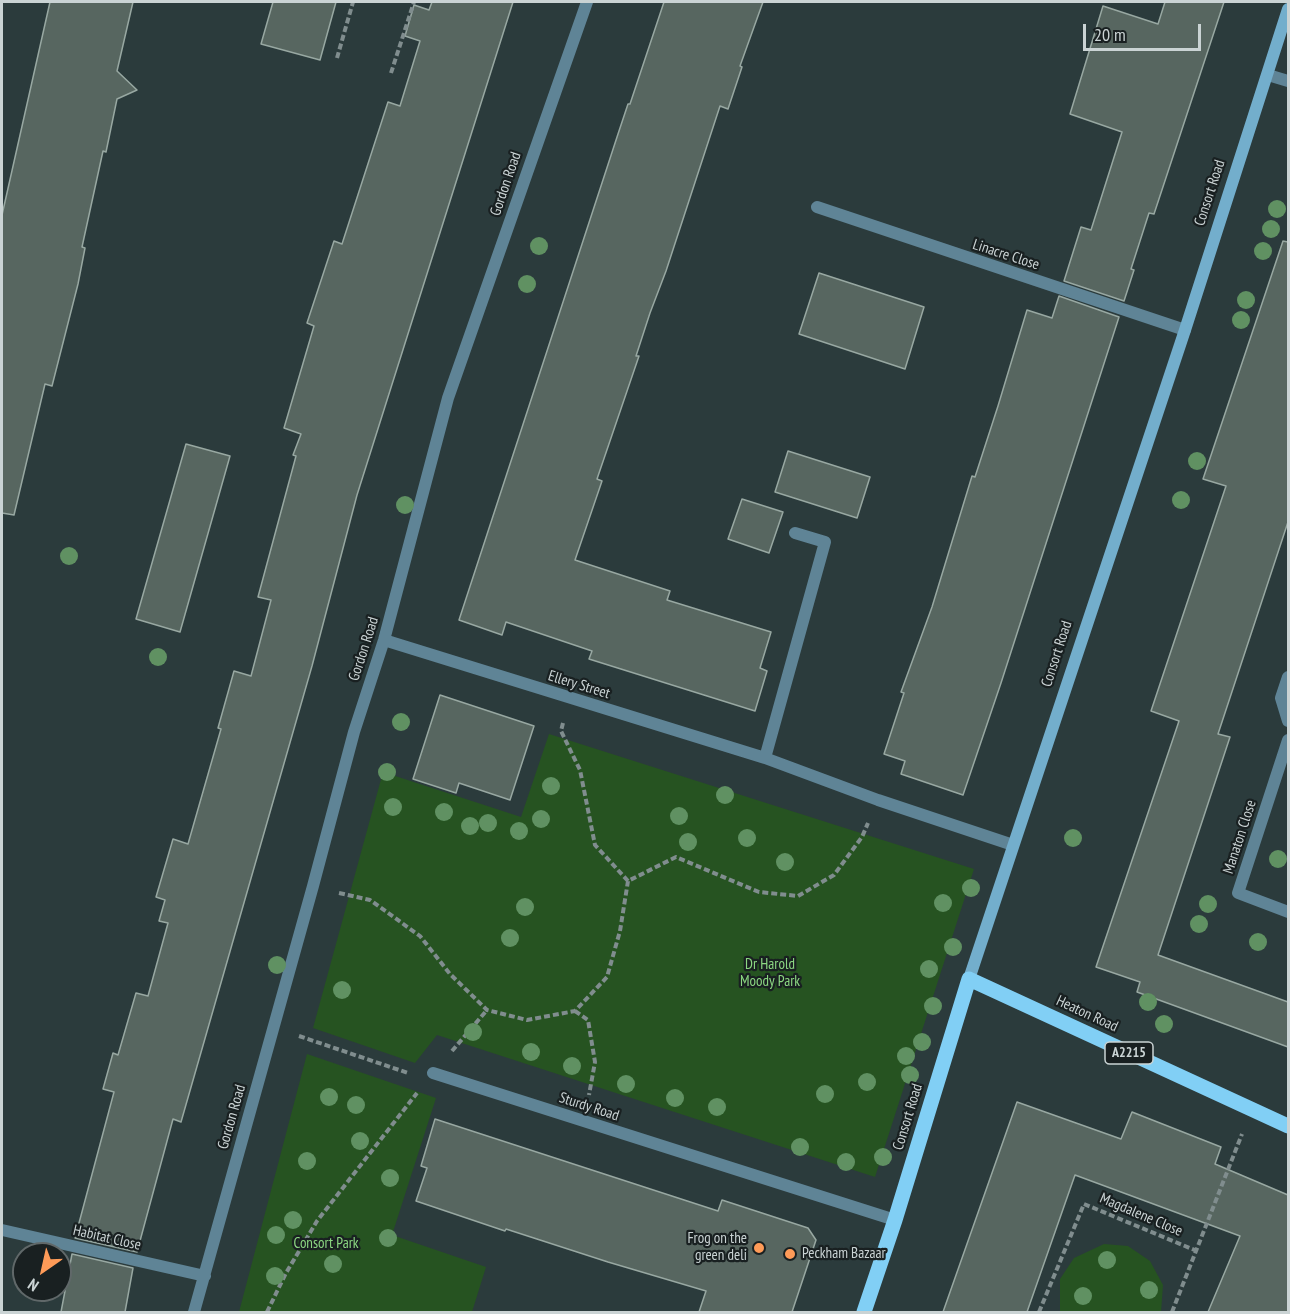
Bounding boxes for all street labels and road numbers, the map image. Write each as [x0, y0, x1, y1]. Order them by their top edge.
street label: Gordon Road [487, 150, 525, 218]
street label: Consort Road [1191, 158, 1229, 228]
street label: Linacre Close [970, 236, 1042, 274]
street label: Gordon Road [345, 615, 383, 683]
street label: Consort Road [1038, 619, 1076, 689]
street label: Ellery Street [546, 667, 612, 703]
street label: Manaton Close [1220, 798, 1260, 876]
street label: Heaton Road [1053, 992, 1121, 1036]
road number: A2215 [1105, 1042, 1153, 1064]
street label: Consort Road [889, 1082, 927, 1152]
street label: Gordon Road [214, 1083, 250, 1151]
street label: Sturdy Road [557, 1089, 621, 1125]
street label: Magdalene Close [1097, 1189, 1185, 1241]
street label: Habitat Close [71, 1221, 143, 1255]

